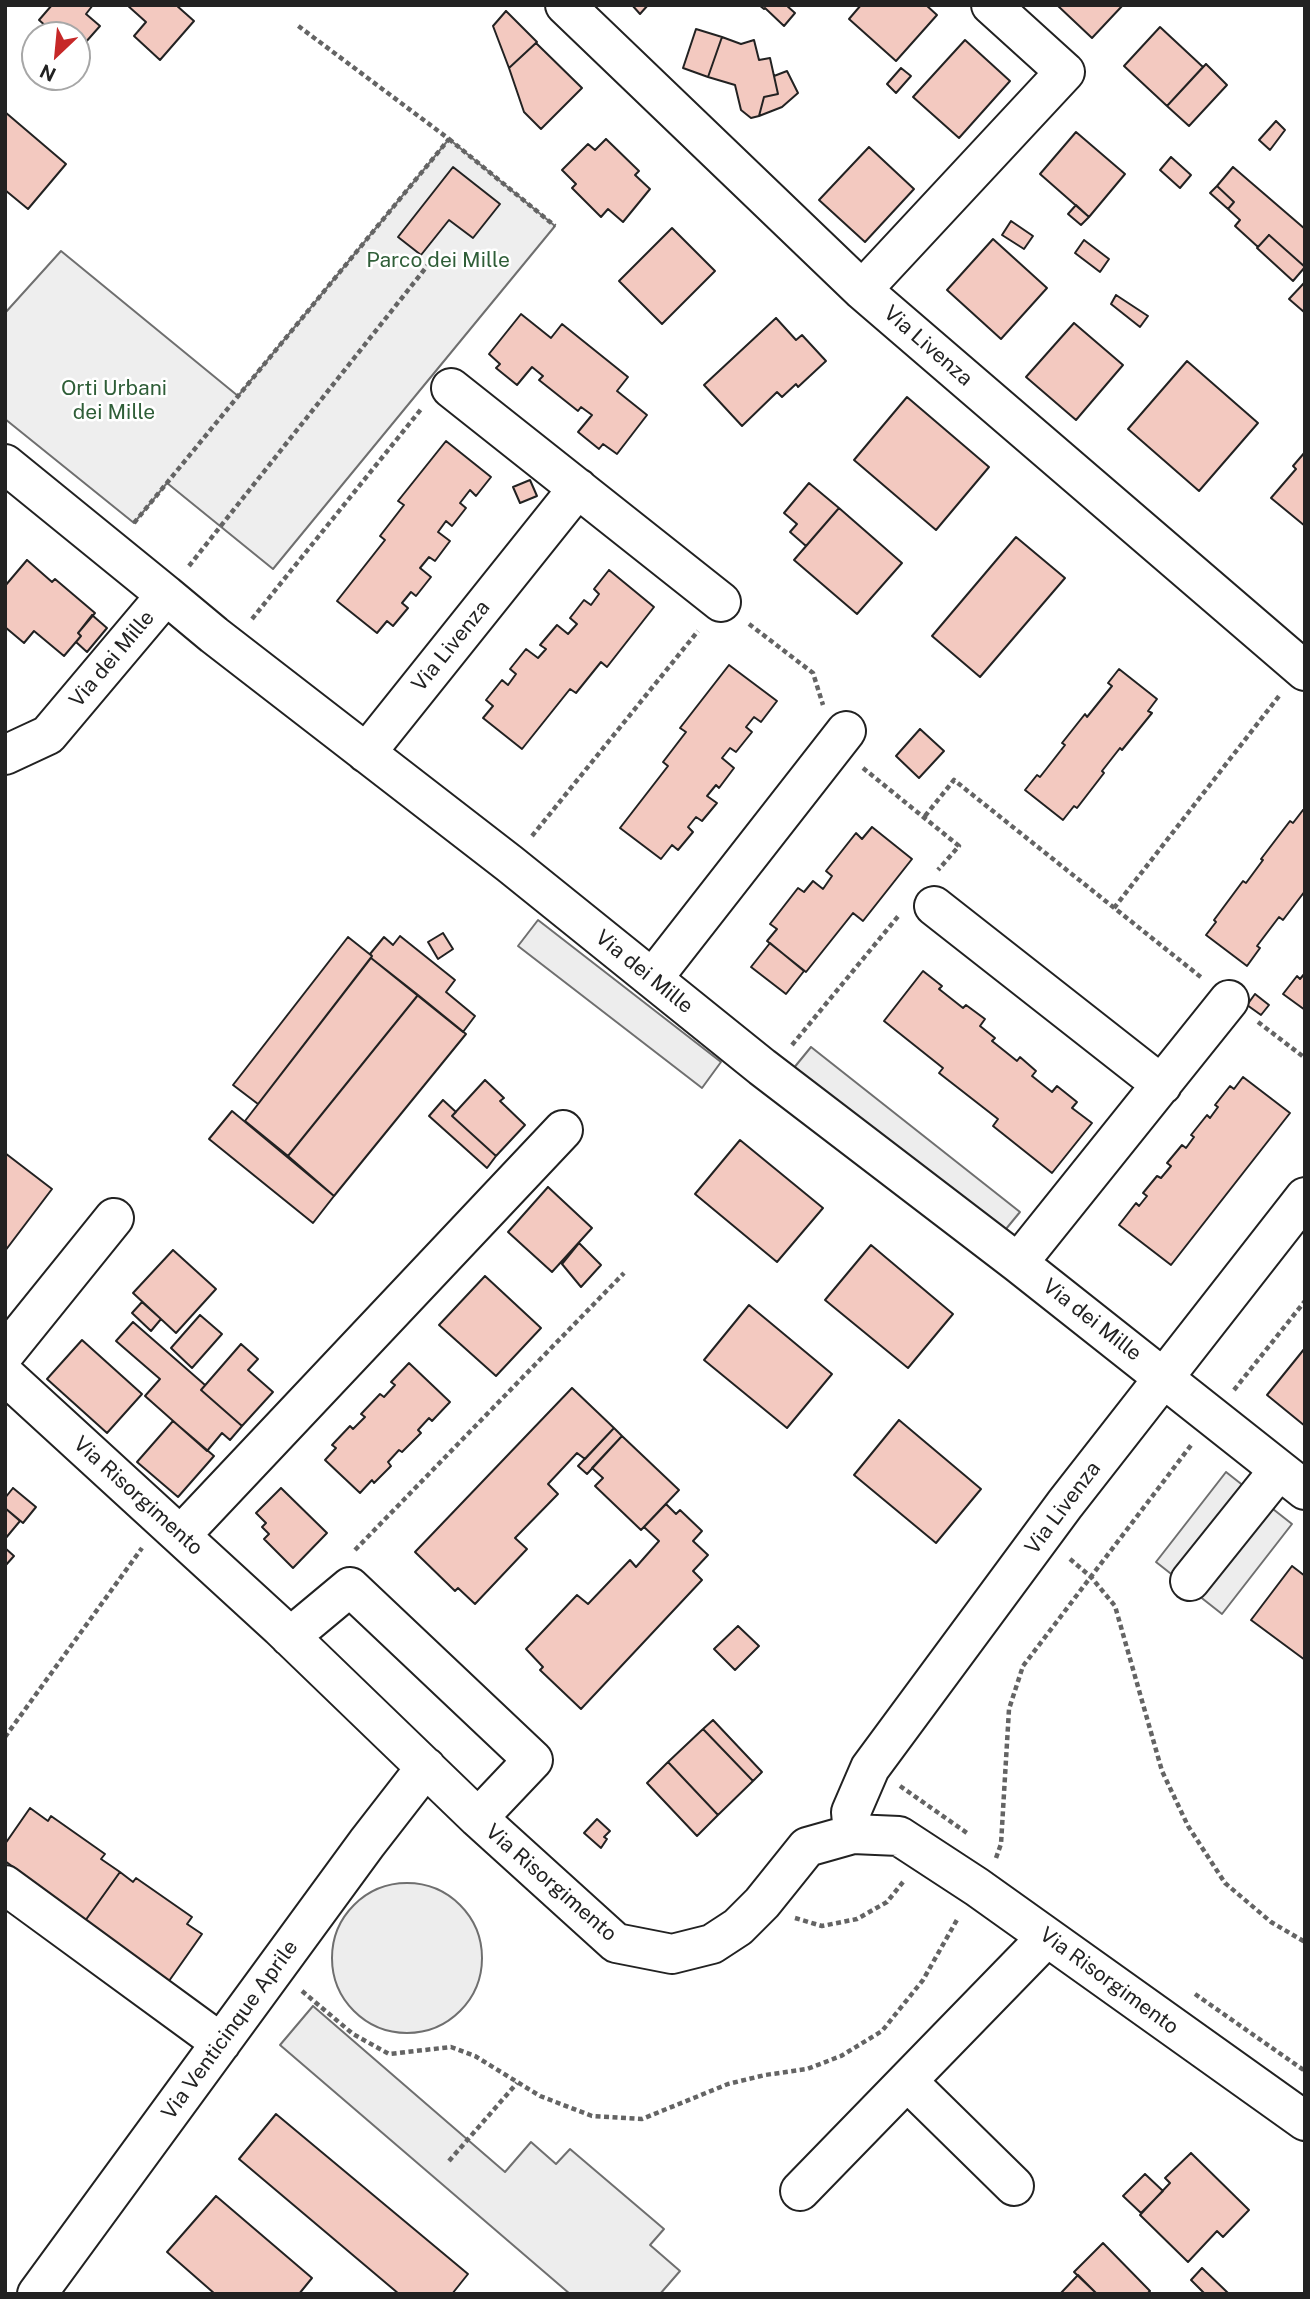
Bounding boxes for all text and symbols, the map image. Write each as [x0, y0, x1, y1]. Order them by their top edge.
north arrow [21, 21, 91, 91]
text: N [36, 60, 59, 86]
park label: Parco dei Mille [366, 248, 510, 274]
street label: Via Livenza [878, 301, 978, 391]
park label: Orti Urbani dei Mille [61, 376, 167, 426]
street label: Via Livenza [407, 596, 495, 696]
street label: Via dei Mille [64, 606, 160, 712]
street label: Via dei Mille [590, 925, 698, 1019]
street label: Via dei Mille [1038, 1274, 1146, 1366]
street label: Via Risorgimento [68, 1431, 208, 1561]
street label: Via Livenza [1020, 1457, 1106, 1559]
street label: Via Risorgimento [480, 1819, 622, 1947]
street label: Via Risorgimento [1035, 1922, 1183, 2040]
street label: Via Venticinque Aprile [157, 1936, 303, 2124]

